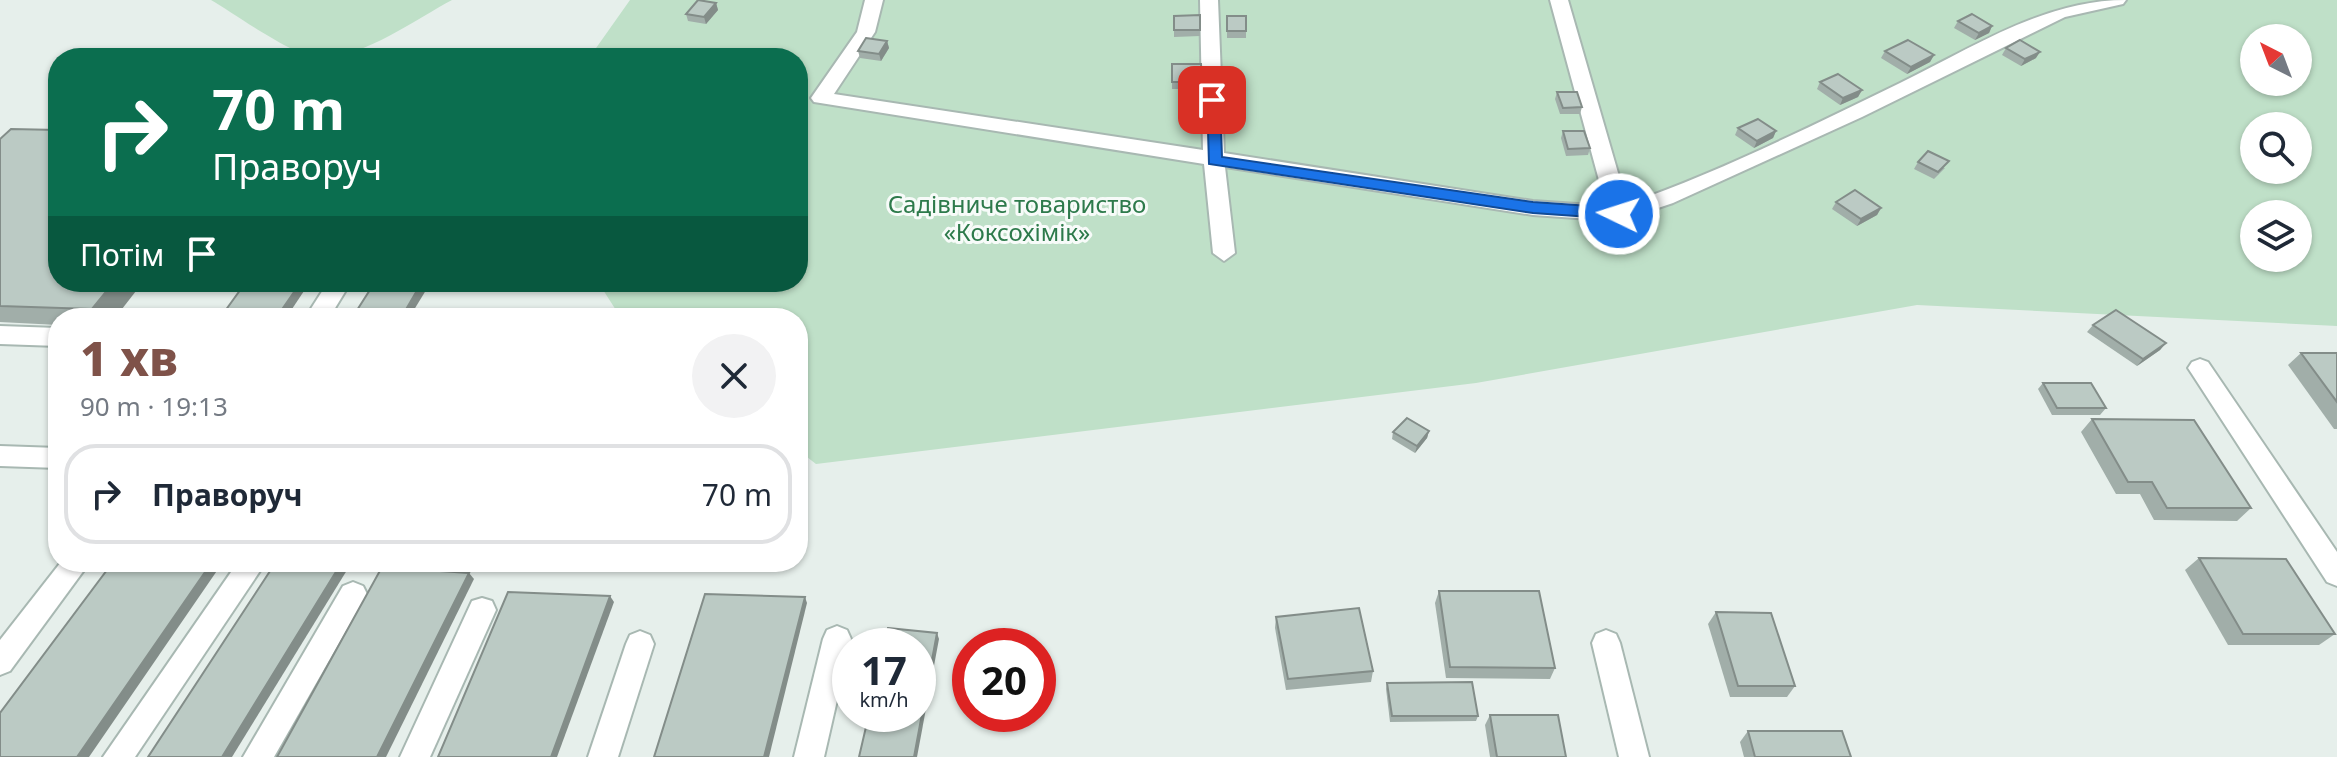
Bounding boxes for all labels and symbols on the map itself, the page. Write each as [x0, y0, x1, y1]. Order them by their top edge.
north arrow [2240, 24, 2312, 96]
pin [1178, 66, 1246, 134]
position arrow [1577, 172, 1661, 256]
park label: Садівниче товариство «Коксохімік» [888, 187, 1146, 248]
speed limit sign: 20 [952, 628, 1056, 732]

